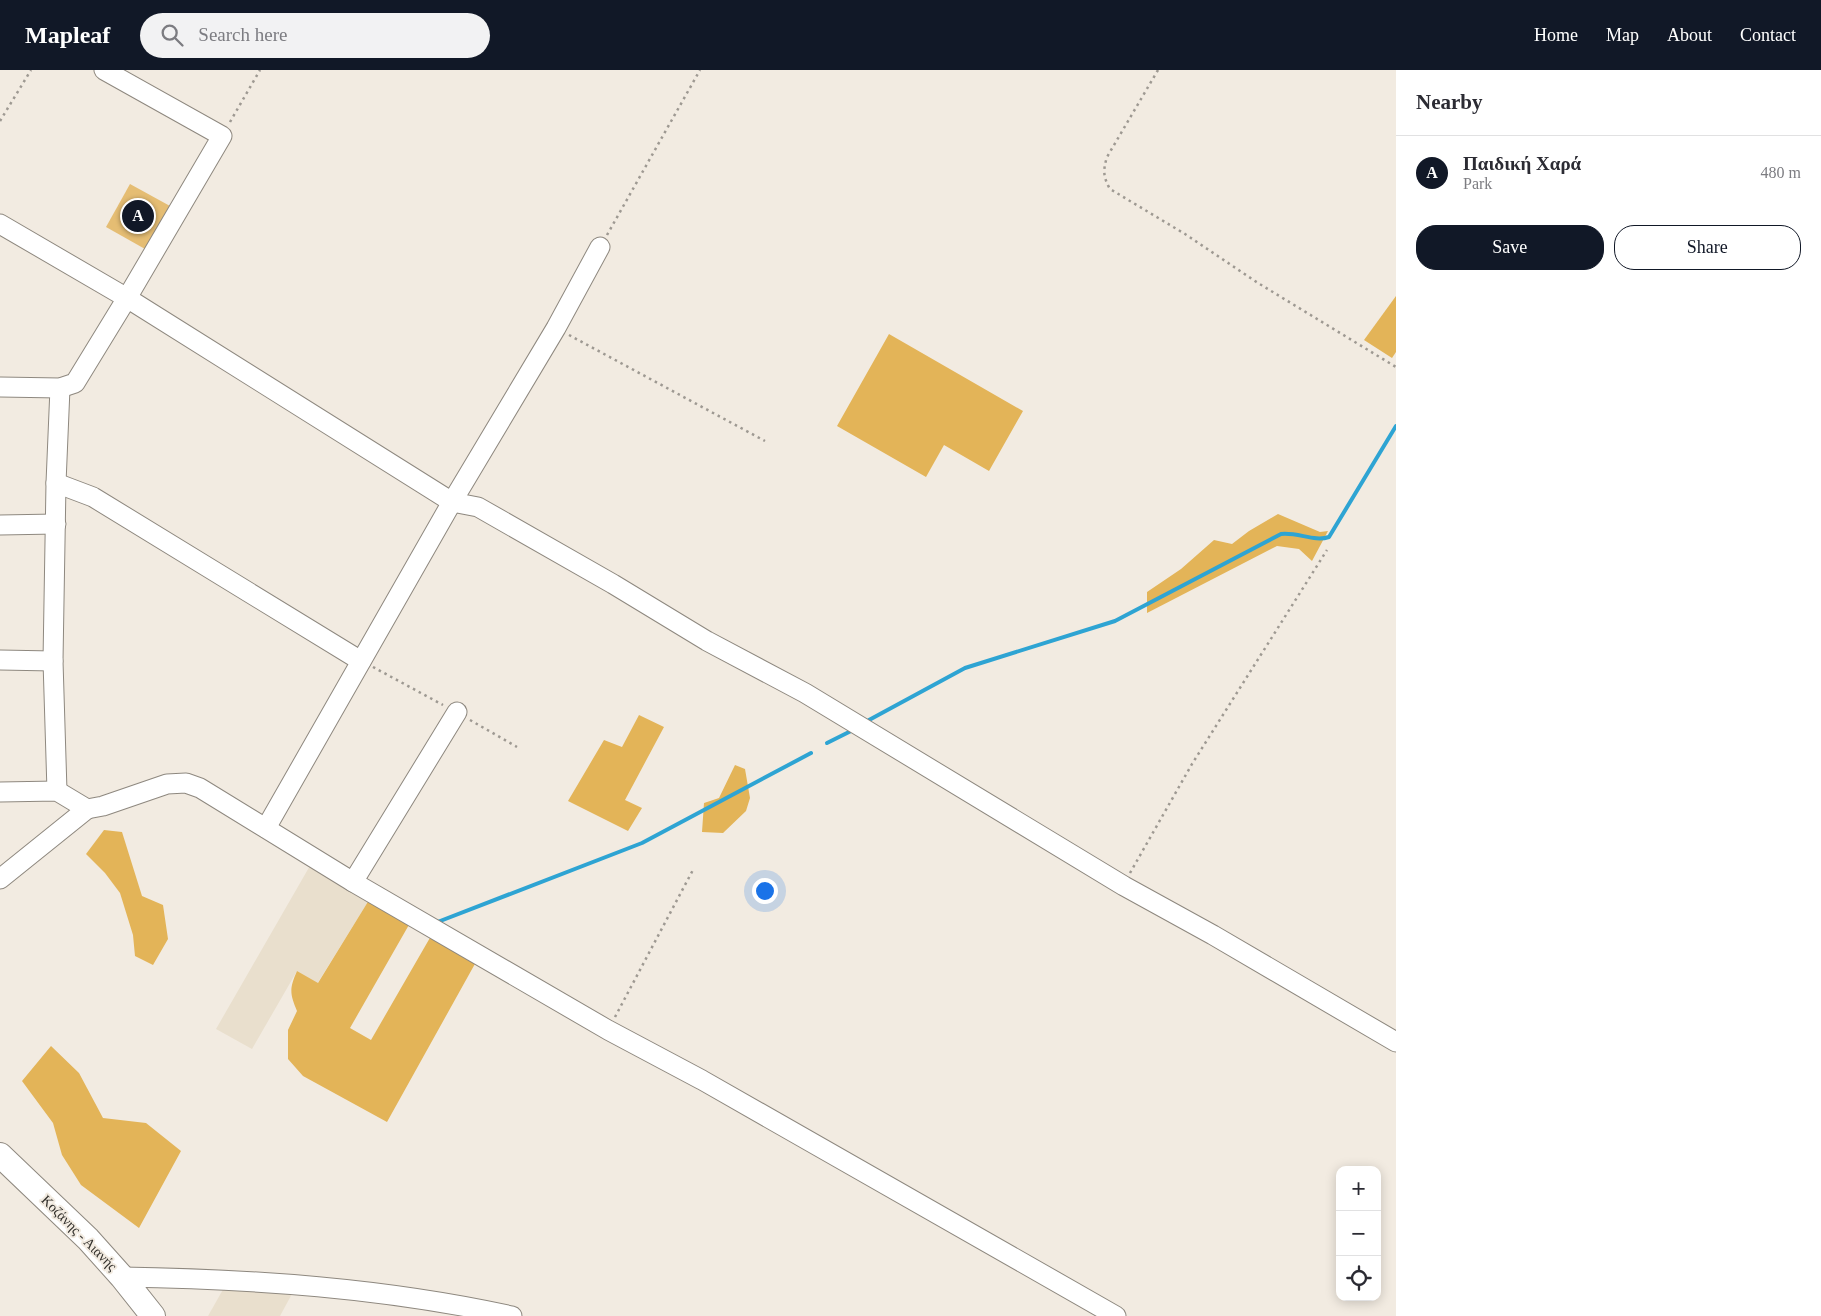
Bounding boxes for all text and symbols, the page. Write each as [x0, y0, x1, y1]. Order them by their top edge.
search box [140, 13, 490, 58]
icon: search [158, 21, 186, 49]
text: Mapleaf [25, 22, 110, 48]
text: Search here [198, 24, 287, 45]
text: Home [1534, 25, 1578, 45]
text: Map [1606, 25, 1639, 45]
text: About [1667, 25, 1712, 45]
text: Contact [1740, 25, 1796, 45]
text: Nearby [1416, 90, 1483, 114]
text: Παιδική Χαρά [1463, 153, 1581, 174]
text: A [1426, 164, 1438, 181]
text: 480 m [1761, 164, 1801, 181]
text: Park [1463, 175, 1492, 192]
pin: A [122, 197, 154, 235]
button: Save [1416, 225, 1604, 270]
button: Share [1614, 225, 1801, 270]
your location [752, 878, 778, 904]
map controls [1336, 1166, 1381, 1301]
button: + [1336, 1166, 1381, 1211]
street label: Κοζάνης - Αιανής [38, 1192, 120, 1274]
button: − [1336, 1211, 1381, 1256]
button: locate [1336, 1256, 1381, 1301]

